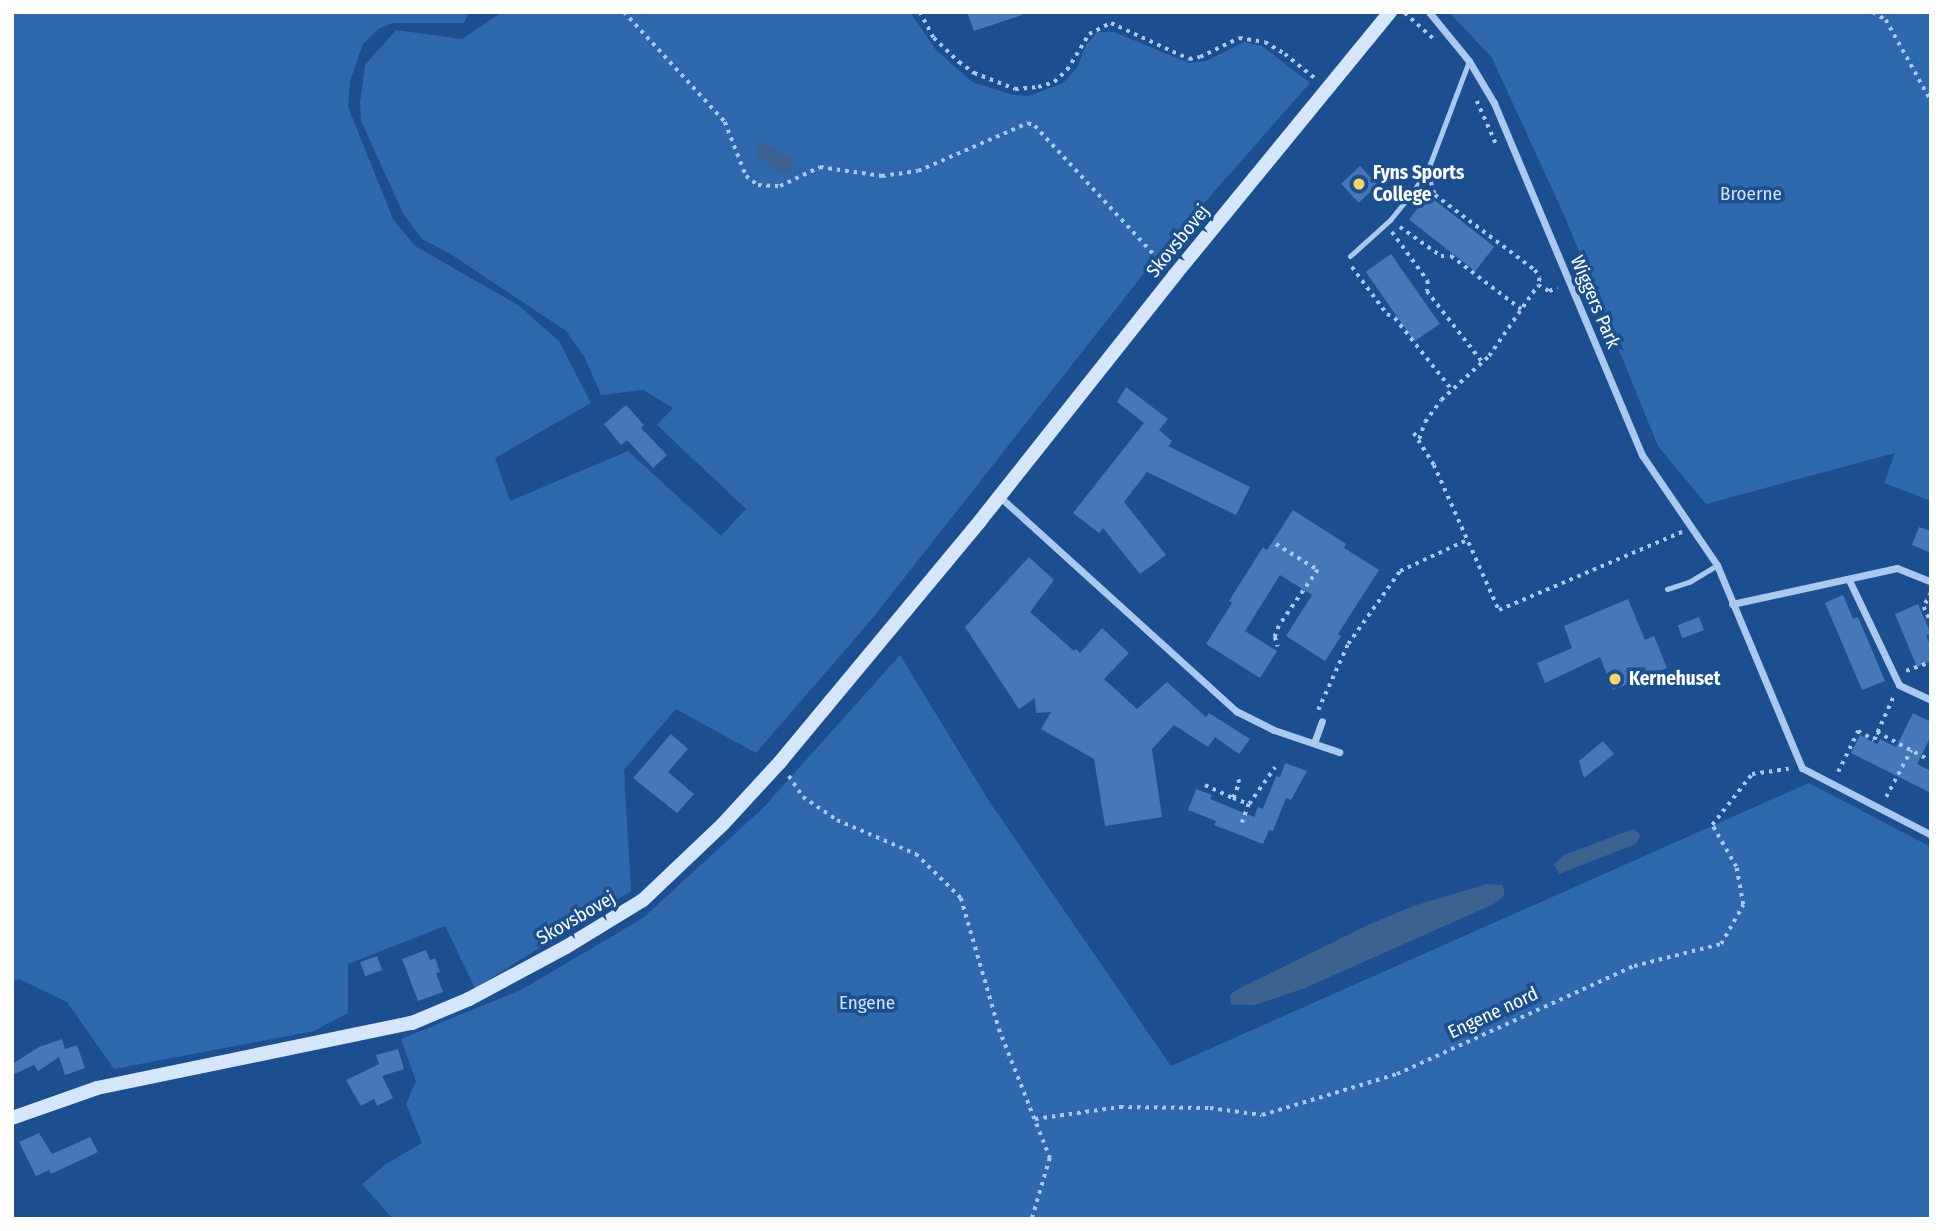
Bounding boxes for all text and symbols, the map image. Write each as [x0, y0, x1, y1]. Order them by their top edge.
place label: Fyns Sports College [1373, 162, 1464, 206]
marker: Fyns Sports College [1351, 176, 1367, 192]
park label: Broerne [1720, 183, 1782, 205]
street label: Skovsbovej [1142, 200, 1214, 282]
street label: Wiggers Park [1565, 252, 1625, 352]
place label: Kernehuset [1629, 668, 1720, 690]
marker: Kernehuset [1607, 671, 1623, 687]
street label: Skovsbovej [533, 886, 619, 950]
street label: Engene nord [1444, 982, 1542, 1044]
park label: Engene [839, 992, 895, 1014]

